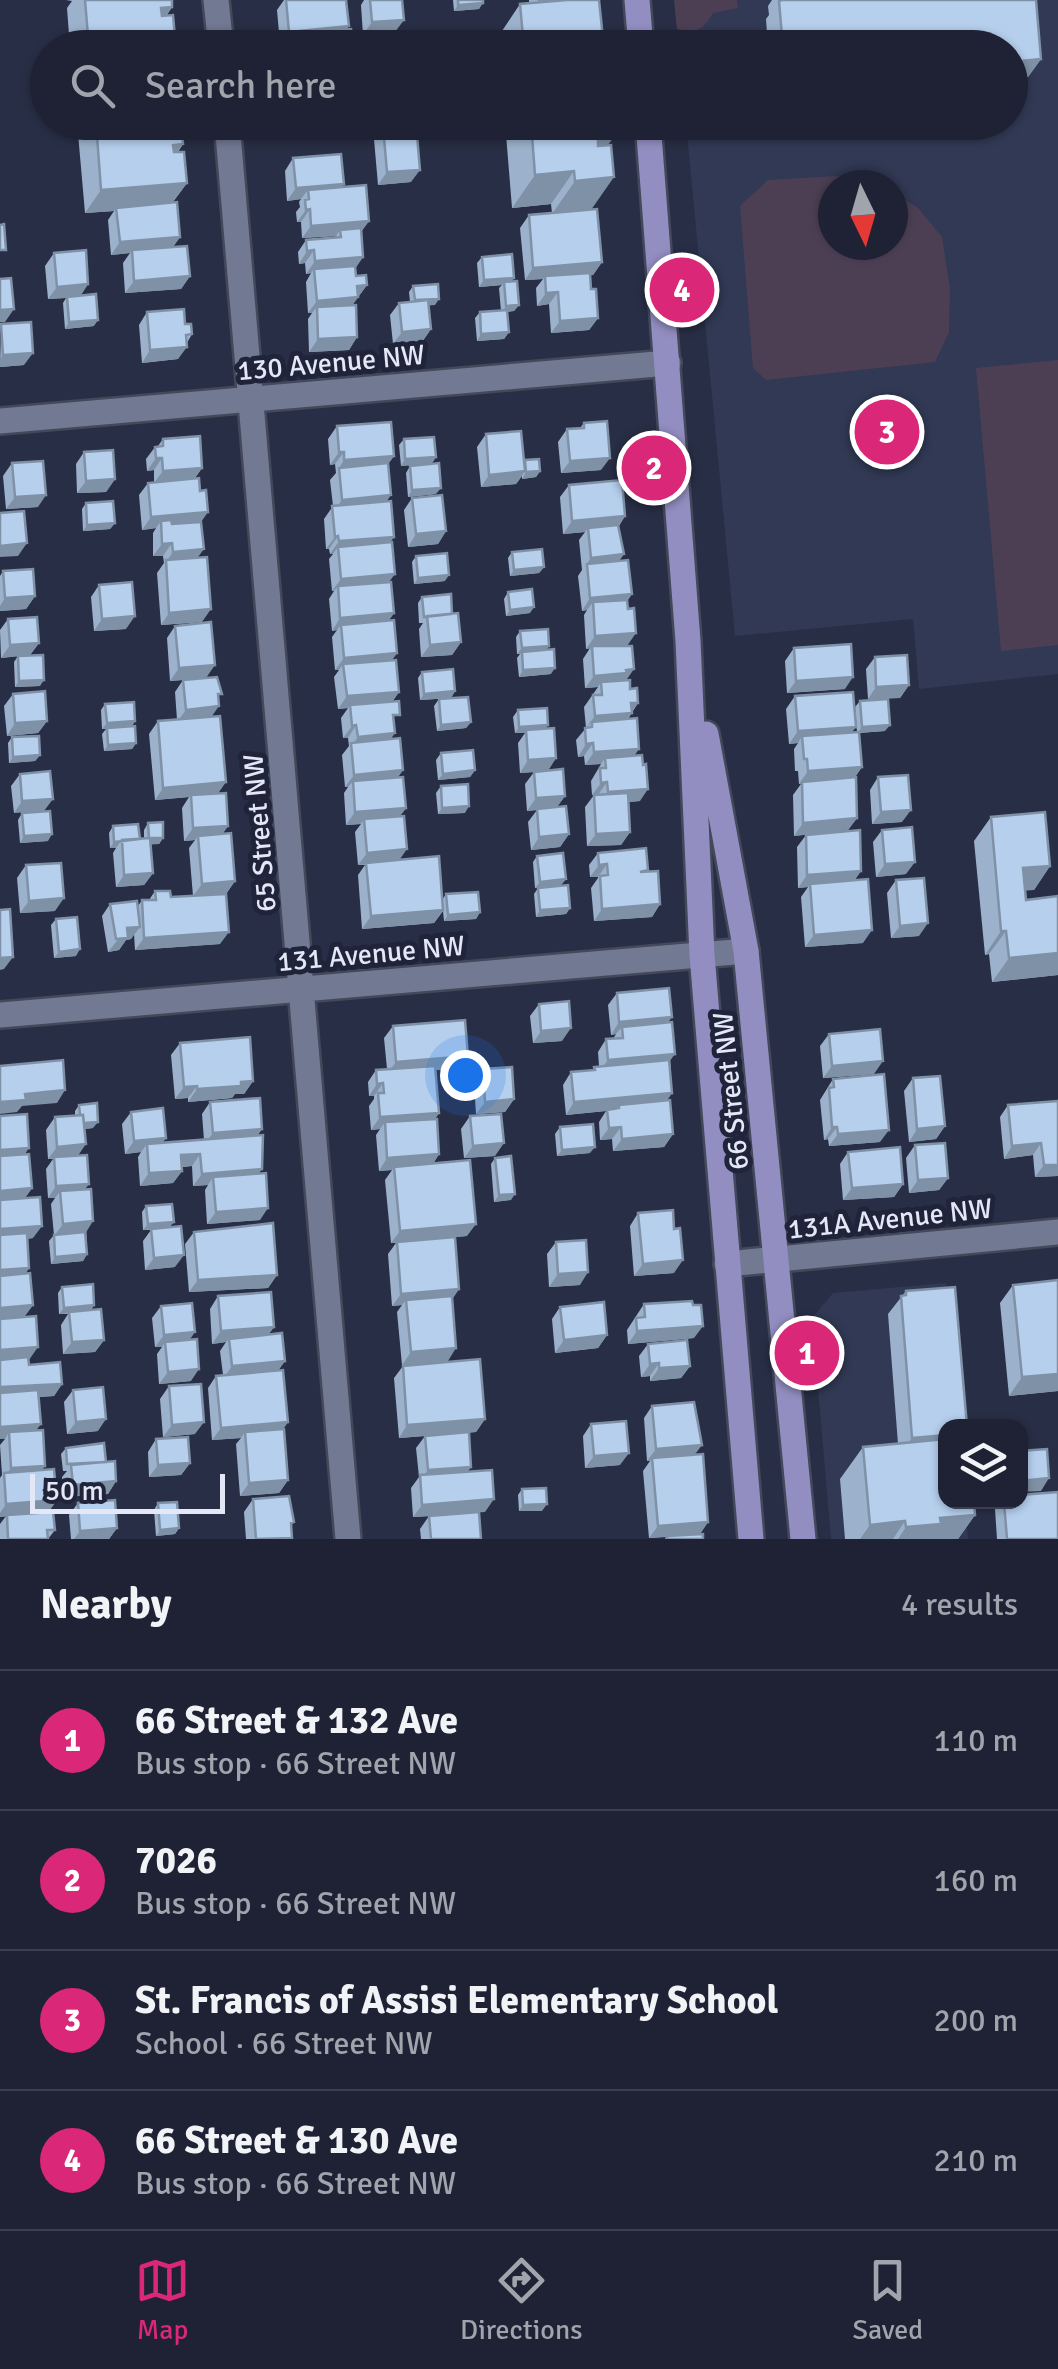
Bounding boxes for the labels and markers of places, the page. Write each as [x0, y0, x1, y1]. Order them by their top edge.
pin: 4 [650, 252, 714, 328]
pin: 3 [854, 394, 920, 470]
pin: 2 [622, 430, 686, 506]
pin: 1 [774, 1316, 840, 1390]

